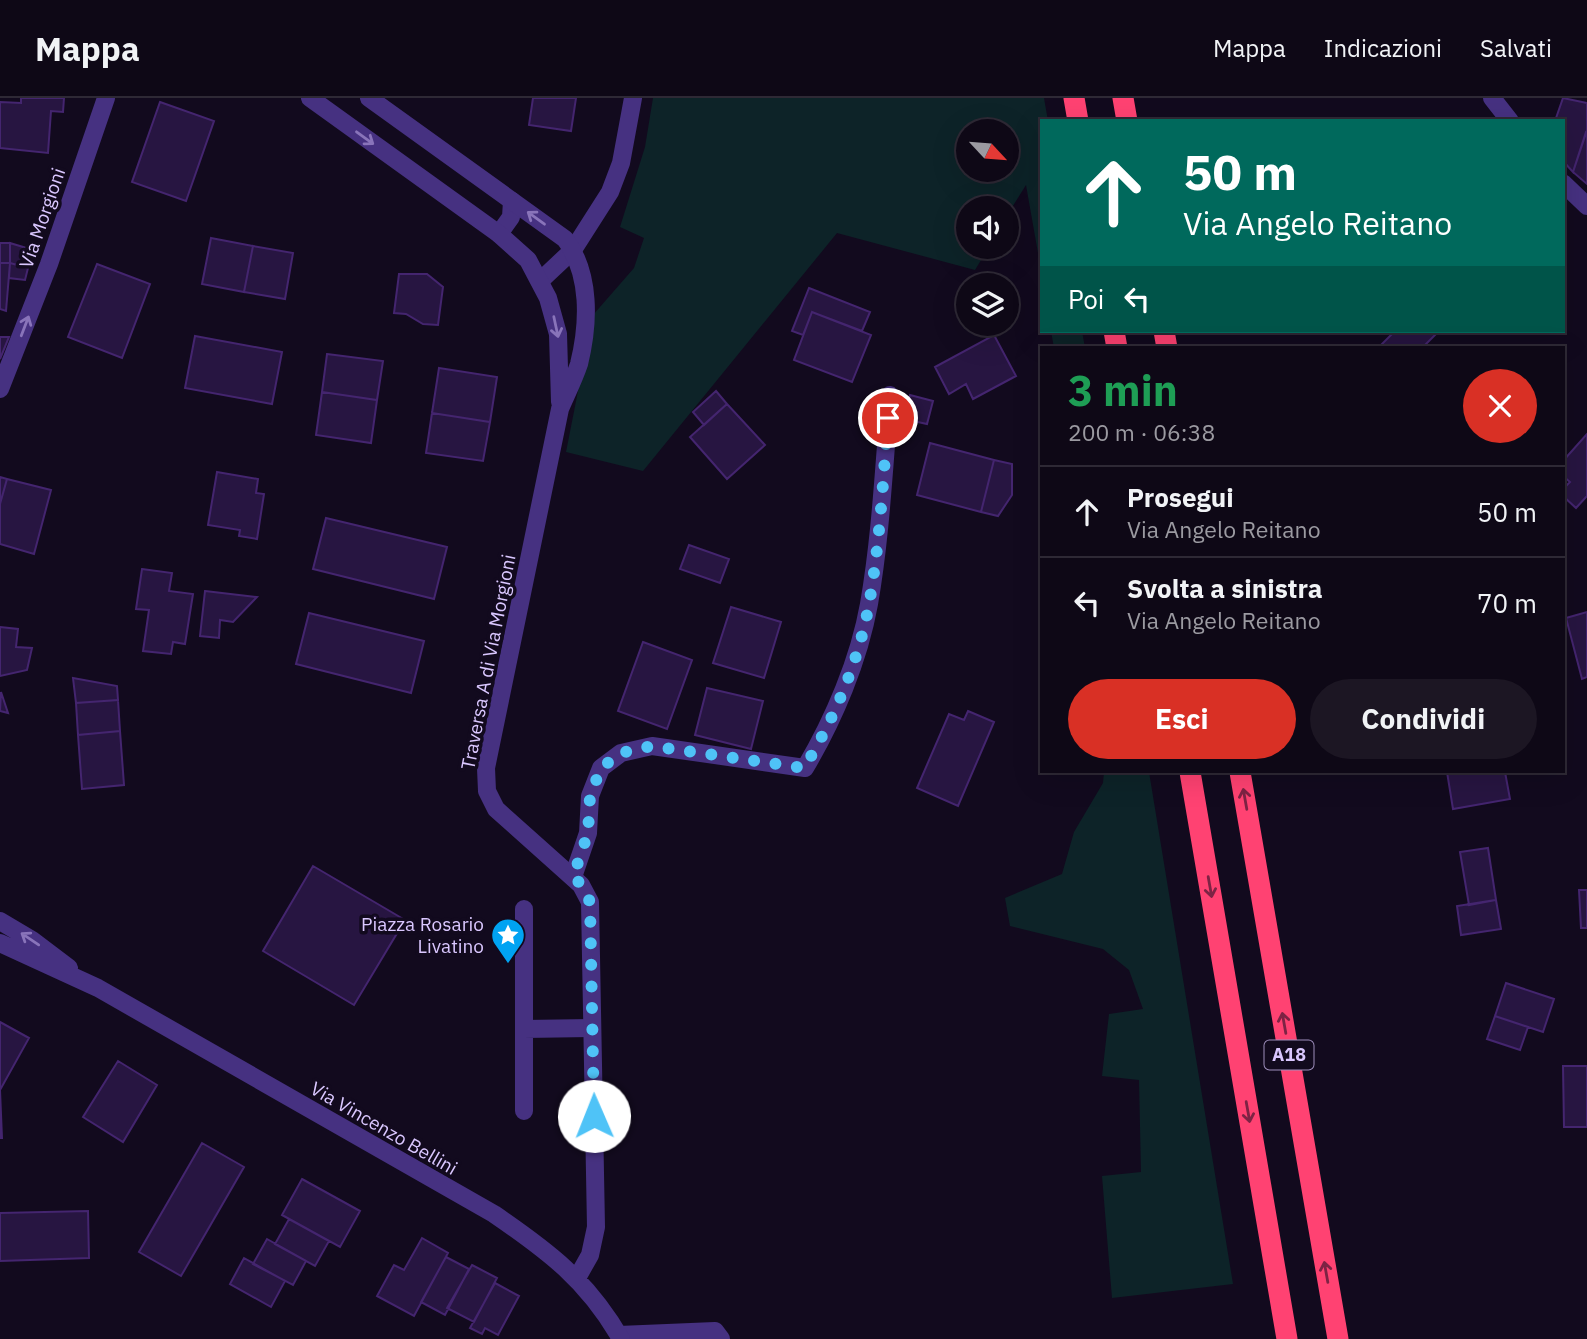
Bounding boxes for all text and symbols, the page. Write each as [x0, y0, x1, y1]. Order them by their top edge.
text: Mappa [35, 27, 140, 70]
text: Mappa [1213, 32, 1286, 64]
text: Indicazioni [1324, 32, 1442, 64]
text: Salvati [1480, 32, 1552, 64]
north arrow [956, 119, 1018, 182]
map controls [956, 119, 1019, 336]
one-way arrow [355, 131, 374, 145]
text: 50 m [1183, 140, 1297, 203]
icon: ahead [1068, 147, 1159, 238]
street label: Via Morgioni [14, 165, 70, 271]
button: sound [956, 196, 1019, 259]
text: Via Angelo Reitano [1183, 202, 1452, 244]
one-way arrow [527, 211, 546, 225]
button: layers [956, 273, 1019, 336]
icon: left [1118, 280, 1156, 318]
text: Poi [1068, 282, 1104, 316]
one-way arrow [19, 315, 32, 337]
one-way arrow [549, 315, 563, 338]
text: 3 min [1068, 363, 1178, 418]
button: close [1463, 369, 1537, 443]
pin [858, 388, 918, 448]
icon: arrive [869, 399, 907, 437]
text: 200 m · 06:38 [1068, 417, 1215, 447]
text: Prosegui [1127, 480, 1234, 514]
icon: ahead [1068, 493, 1106, 531]
text: 50 m [1477, 495, 1537, 529]
text: Via Angelo Reitano [1127, 514, 1321, 544]
street label: Traversa A di Via Morgioni [455, 552, 521, 772]
text: Svolta a sinistra [1127, 571, 1323, 605]
icon: left [1068, 584, 1106, 622]
text: 70 m [1477, 586, 1537, 620]
text: Via Angelo Reitano [1127, 605, 1321, 635]
button: Esci [1068, 679, 1296, 759]
button: Condividi [1310, 679, 1537, 759]
one-way arrow [1238, 788, 1251, 811]
one-way arrow [1204, 875, 1217, 898]
place label: Piazza Rosario Livatino [361, 912, 484, 958]
place icon: Piazza Rosario Livatino [489, 916, 527, 965]
one-way arrow [20, 932, 40, 946]
one-way arrow [1277, 1012, 1290, 1035]
road number: A18 [1264, 1040, 1314, 1070]
street label: Via Vincenzo Bellini [306, 1076, 462, 1180]
position arrow [557, 1079, 631, 1153]
one-way arrow [1242, 1100, 1256, 1122]
one-way arrow [1319, 1261, 1332, 1284]

